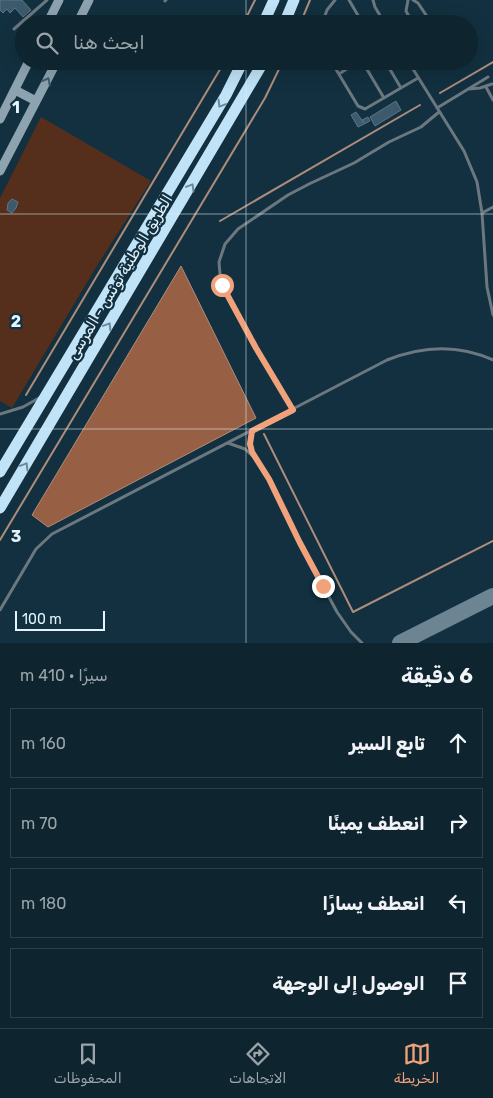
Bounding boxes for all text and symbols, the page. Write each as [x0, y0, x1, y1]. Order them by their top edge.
search box [15, 15, 478, 70]
icon: search [33, 29, 61, 57]
text: ابحث هنا [73, 31, 145, 54]
one-way arrow [40, 77, 50, 86]
text: 1 [12, 98, 20, 117]
one-way arrow [217, 99, 227, 108]
one-way arrow [185, 183, 195, 192]
street label: الطريق الوطنية تونس - المرسى [64, 191, 176, 363]
route start [211, 274, 234, 297]
text: 2 [11, 312, 21, 331]
one-way arrow [102, 323, 112, 332]
one-way arrow [19, 462, 29, 471]
text: 3 [11, 527, 21, 546]
route end [312, 575, 335, 598]
scale bar [15, 608, 105, 631]
text: 100 m [22, 611, 62, 628]
text: 6 دقيقة [401, 663, 473, 688]
text: سيرًا · 410 m [20, 666, 108, 685]
icon: ahead [444, 729, 472, 757]
text: تابع السير [349, 732, 425, 755]
text: 160 m [21, 734, 66, 753]
icon: right [444, 809, 472, 837]
text: انعطف يمينًا [328, 812, 425, 835]
text: 70 m [21, 814, 58, 833]
icon: left [444, 889, 472, 917]
text: انعطف يسارًا [322, 892, 425, 915]
text: 180 m [21, 894, 66, 913]
icon: arrive [444, 969, 472, 997]
text: الوصول إلى الوجهة [272, 972, 425, 995]
tab: المحفوظات [54, 1040, 122, 1087]
tab: الاتجاهات [229, 1040, 286, 1087]
tab: الخريطة [394, 1040, 439, 1087]

